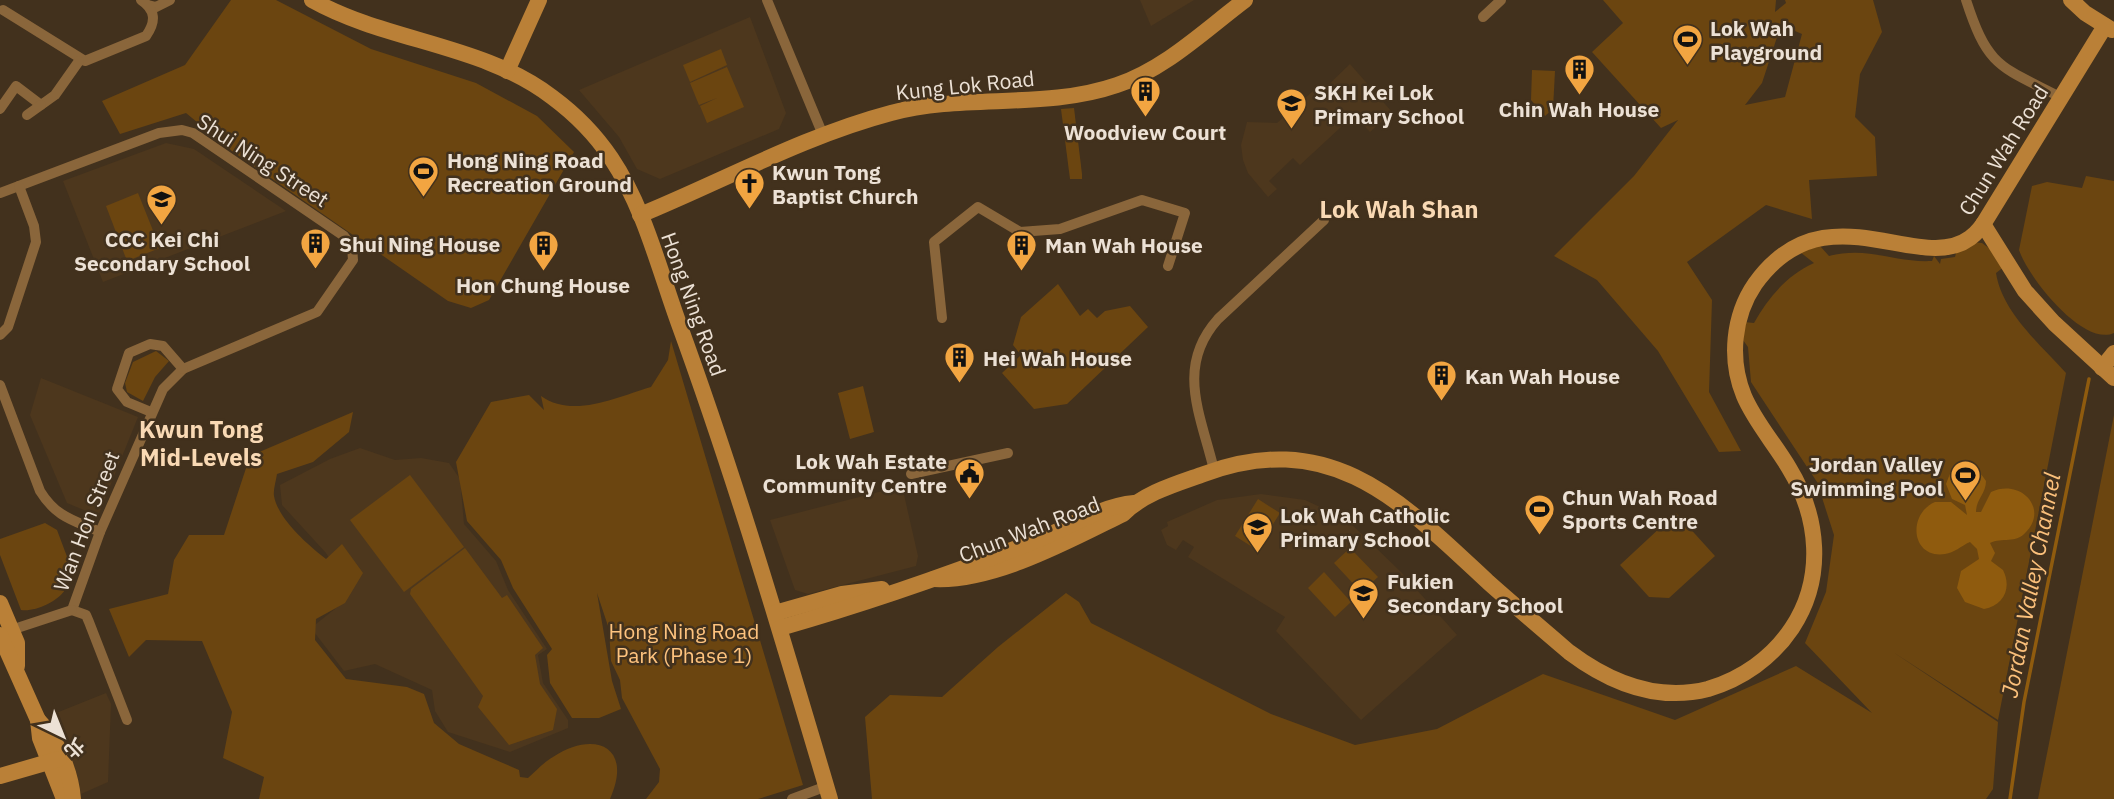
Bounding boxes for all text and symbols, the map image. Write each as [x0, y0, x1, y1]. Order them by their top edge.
place label: Lok Wah Playground [1710, 14, 1822, 66]
sports icon: Lok Wah Playground [1670, 23, 1704, 67]
building icon: Chin Wah House [1562, 52, 1596, 96]
street label: Kung Lok Road [894, 64, 1036, 106]
building icon: Woodview Court [1128, 75, 1162, 119]
place label: SKH Kei Lok Primary School [1314, 78, 1464, 130]
street label: Chun Wah Road [1952, 80, 2054, 220]
school or university icon: SKH Kei Lok Primary School [1274, 87, 1308, 131]
place label: Chin Wah House [1499, 95, 1660, 123]
street label: Shui Ning Street [192, 107, 334, 213]
place label: Woodview Court [1064, 118, 1226, 146]
place label: Hong Ning Road Recreation Ground [447, 146, 632, 198]
sports icon: Hong Ning Road Recreation Ground [407, 155, 441, 199]
place label: Kwun Tong Baptist Church [772, 158, 919, 210]
church icon: Kwun Tong Baptist Church [732, 167, 766, 211]
school or university icon: CCC Kei Chi Secondary School [145, 182, 179, 226]
district label: Lok Wah Shan [1319, 193, 1479, 225]
place label: CCC Kei Chi Secondary School [74, 225, 250, 277]
building icon: Shui Ning House [299, 227, 333, 271]
building icon: Hon Chung House [526, 228, 560, 272]
street label: Hong Ning Road [655, 228, 733, 380]
building icon: Man Wah House [1005, 228, 1039, 272]
place label: Shui Ning House [339, 230, 501, 258]
place label: Man Wah House [1045, 231, 1203, 259]
place label: Hon Chung House [456, 271, 630, 299]
building icon: Hei Wah House [943, 341, 977, 385]
place label: Hei Wah House [983, 344, 1132, 372]
building icon: Kan Wah House [1425, 359, 1459, 403]
place label: Kan Wah House [1465, 362, 1620, 390]
district label: Kwun Tong Mid-Levels [139, 413, 264, 473]
street label: Wan Hon Street [46, 447, 126, 595]
place label: Lok Wah Estate Community Centre [762, 447, 947, 499]
place label: Jordan Valley Swimming Pool [1790, 450, 1944, 502]
public building icon: Lok Wah Estate Community Centre [953, 456, 987, 500]
sports icon: Jordan Valley Swimming Pool [1949, 459, 1983, 503]
water label: Jordan Valley Channel [1994, 469, 2067, 700]
place label: Chun Wah Road Sports Centre [1562, 483, 1718, 535]
street label: Chun Wah Road [955, 489, 1103, 569]
sports icon: Chun Wah Road Sports Centre [1522, 492, 1556, 536]
place label: Lok Wah Catholic Primary School [1280, 501, 1450, 553]
school or university icon: Lok Wah Catholic Primary School [1240, 510, 1274, 554]
place label: Fukien Secondary School [1387, 567, 1563, 619]
school or university icon: Fukien Secondary School [1347, 576, 1381, 620]
park label: Hong Ning Road Park (Phase 1) [609, 617, 759, 669]
north arrow [28, 701, 98, 771]
text: 北 [59, 733, 90, 764]

